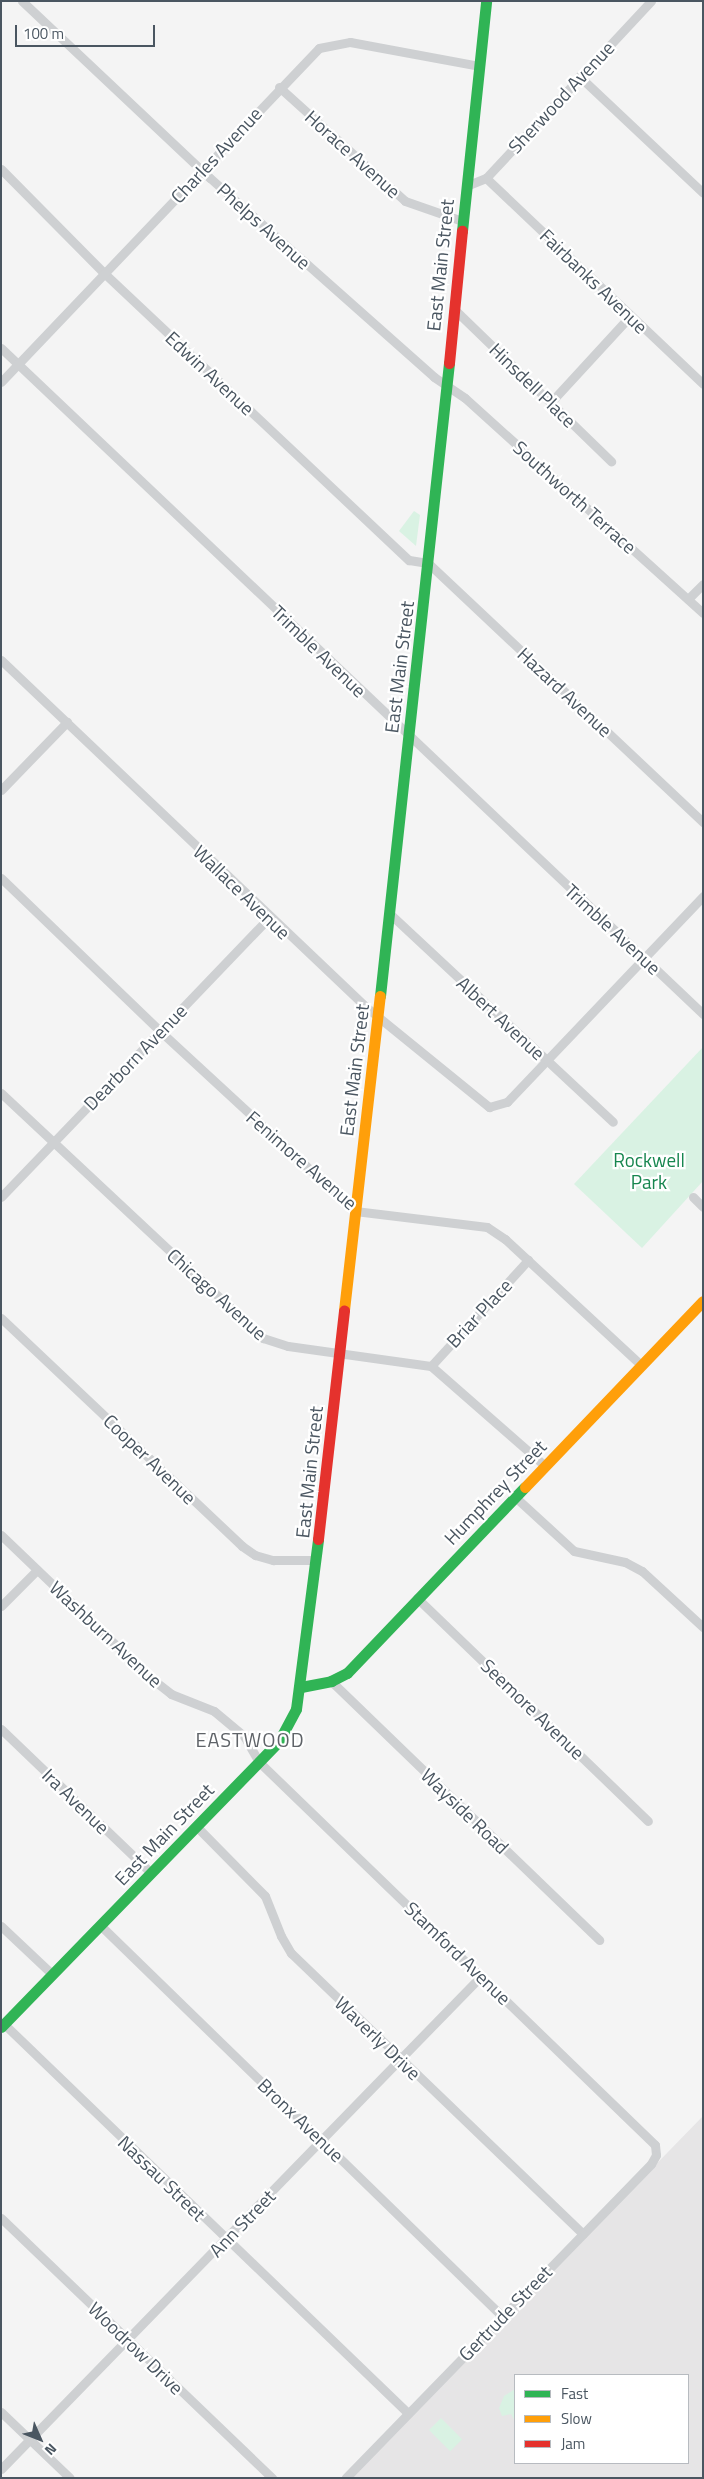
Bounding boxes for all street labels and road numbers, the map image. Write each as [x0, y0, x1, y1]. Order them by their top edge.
street label: Sherwood Avenue [503, 36, 619, 158]
street label: Charles Avenue [166, 102, 266, 208]
street label: Horace Avenue [301, 105, 405, 203]
street label: Phelps Avenue [213, 178, 315, 274]
street label: East Main Street [422, 198, 458, 332]
street label: Fairbanks Avenue [535, 224, 653, 338]
street label: Edwin Avenue [161, 326, 259, 420]
street label: Hinsdell Place [485, 338, 581, 432]
street label: Southworth Terrace [509, 436, 641, 558]
street label: Trimble Avenue [267, 600, 371, 702]
street label: East Main Street [380, 600, 418, 734]
street label: Hazard Avenue [513, 643, 617, 741]
street label: Wallace Avenue [189, 840, 295, 944]
street label: Trimble Avenue [560, 879, 666, 979]
street label: Albert Avenue [452, 971, 550, 1065]
street label: Dearborn Avenue [79, 999, 191, 1115]
street label: East Main Street [335, 1003, 373, 1137]
street label: Fenimore Avenue [242, 1106, 362, 1214]
street label: Chicago Avenue [163, 1243, 271, 1345]
street label: Briar Place [441, 1274, 517, 1352]
street label: East Main Street [291, 1405, 327, 1539]
street label: Cooper Avenue [99, 1409, 201, 1509]
street label: Humphrey Street [439, 1435, 551, 1549]
street label: Washburn Avenue [45, 1576, 167, 1692]
street label: Seemore Avenue [477, 1654, 589, 1764]
street label: Ira Avenue [38, 1763, 114, 1839]
street label: Wayside Road [416, 1764, 514, 1858]
street label: East Main Street [110, 1778, 218, 1890]
street label: Stamford Avenue [400, 1897, 516, 2009]
street label: Waverly Drive [330, 1991, 426, 2085]
street label: Bronx Avenue [253, 2073, 349, 2167]
street label: Nassau Street [114, 2131, 210, 2225]
street label: Ann Street [204, 2185, 280, 2261]
street label: Gertrude Street [454, 2260, 556, 2366]
street label: Woodrow Drive [84, 2297, 188, 2399]

